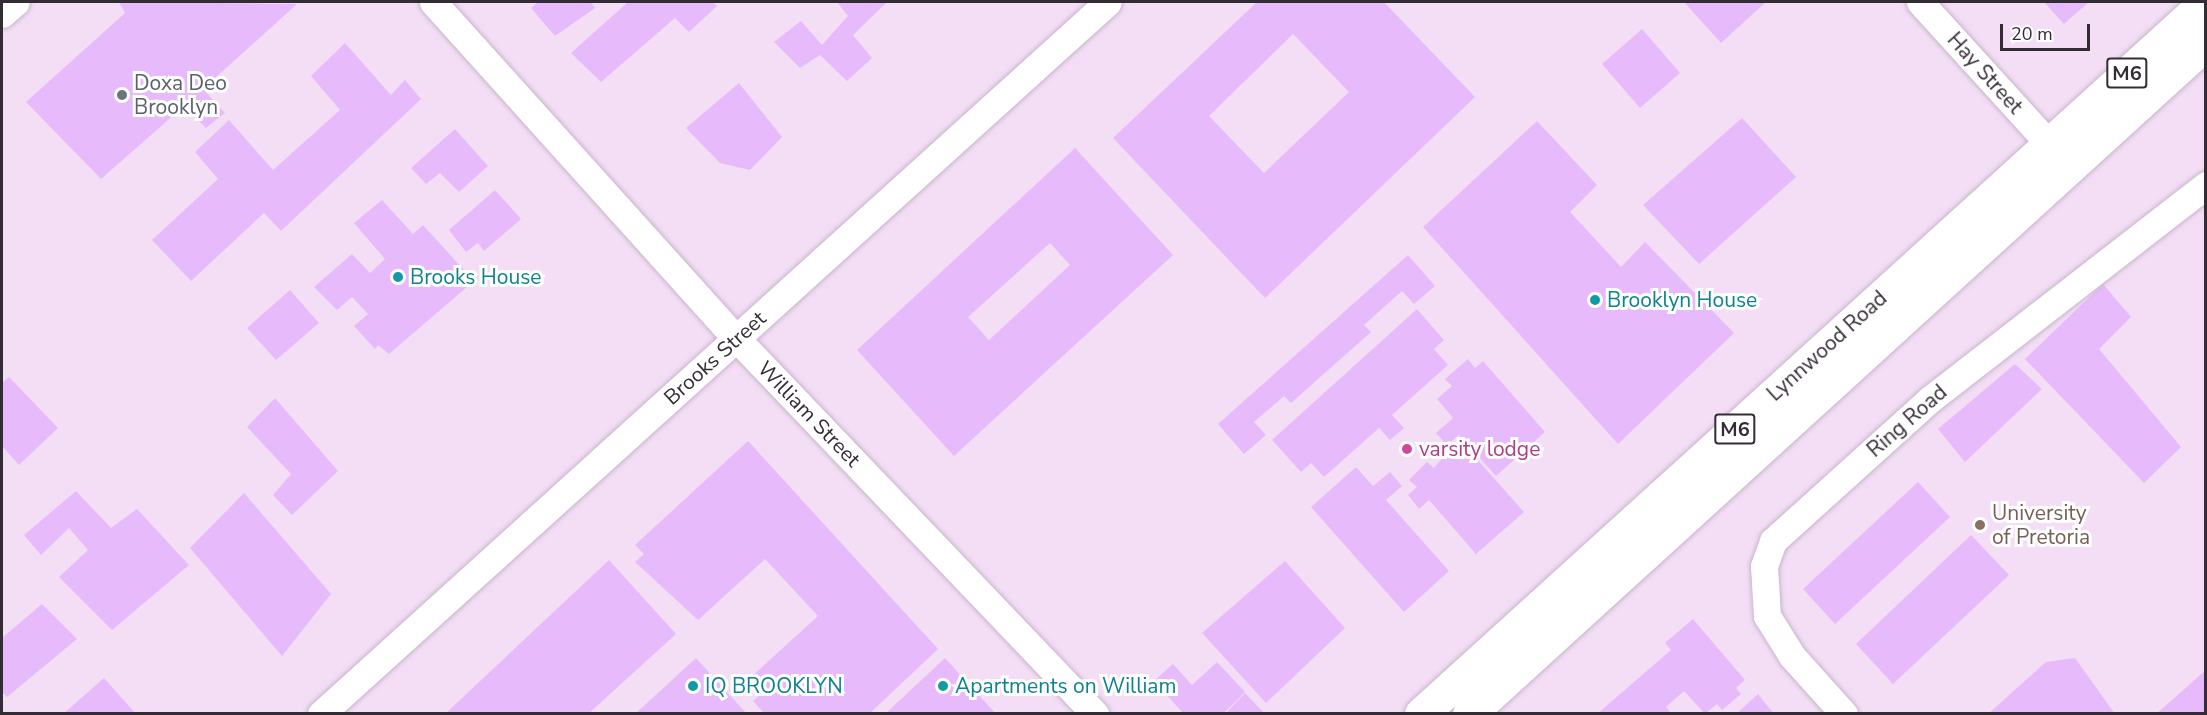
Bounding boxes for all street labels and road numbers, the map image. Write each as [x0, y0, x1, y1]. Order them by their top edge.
street label: Hay Street [1942, 27, 2028, 119]
road number: M6 [2106, 56, 2148, 90]
street label: Lynnwood Road [1762, 286, 1892, 406]
street label: Brooks Street [659, 306, 771, 410]
street label: William Street [752, 356, 866, 472]
street label: Ring Road [1862, 380, 1952, 462]
road number: M6 [1714, 412, 1756, 446]

